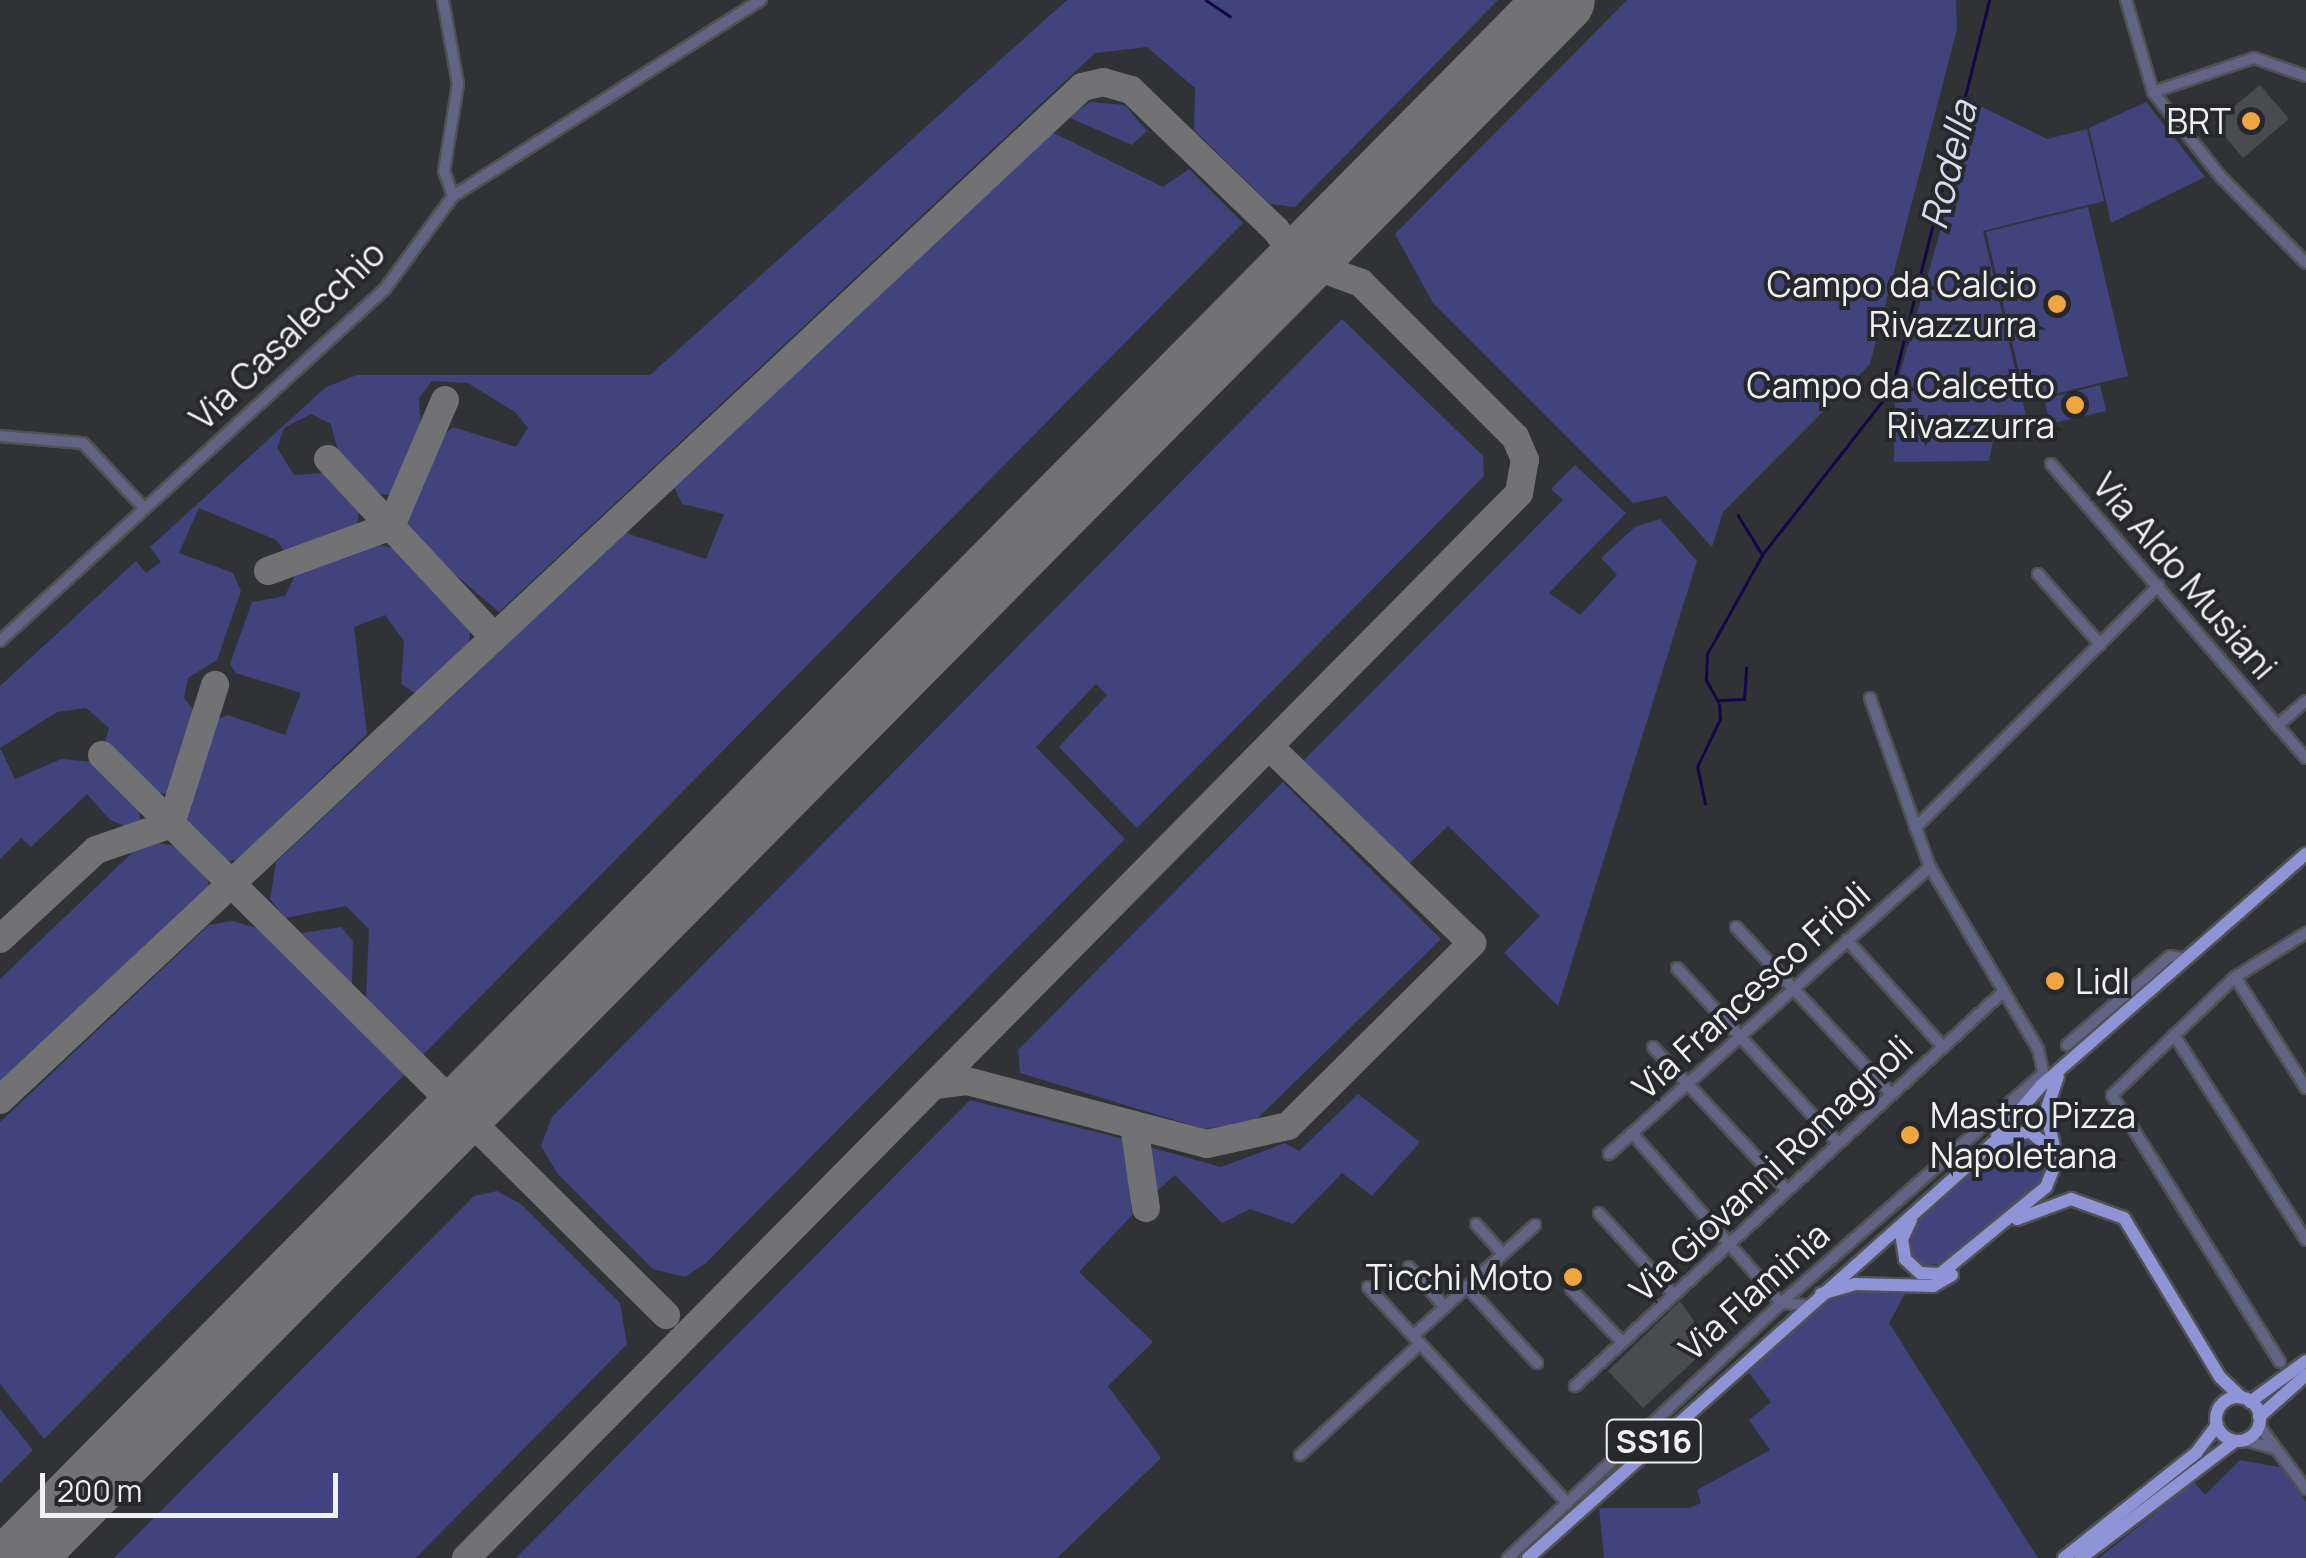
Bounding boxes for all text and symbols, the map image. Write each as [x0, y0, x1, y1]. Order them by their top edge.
water label: Rodella [1910, 96, 1986, 234]
place label: BRT [2167, 100, 2231, 142]
marker: BRT [2240, 110, 2262, 132]
street label: Via Casalecchio [181, 232, 393, 438]
place label: Campo da Calcio Rivazzurra [1767, 263, 2037, 345]
marker: Campo da Calcio Rivazzurra [2046, 293, 2068, 315]
place label: Campo da Calcetto Rivazzurra [1747, 364, 2055, 446]
marker: Campo da Calcetto Rivazzurra [2064, 394, 2086, 416]
street label: Via Aldo Musiani [2084, 464, 2286, 688]
street label: Via Francesco Frioli [1624, 873, 1878, 1107]
place label: Lidl [2075, 960, 2130, 1002]
marker: Lidl [2044, 970, 2066, 992]
street label: Via Giovanni Romagnoli [1621, 1026, 1921, 1310]
place label: Mastro Pizza Napoletana [1930, 1094, 2136, 1176]
marker: Mastro Pizza Napoletana [1899, 1124, 1921, 1146]
street label: Via Flaminia [1671, 1213, 1837, 1369]
place label: Ticchi Moto [1366, 1256, 1553, 1298]
marker: Ticchi Moto [1562, 1266, 1584, 1288]
road number: SS16 [1604, 1414, 1704, 1468]
scale bar [45, 1453, 342, 1515]
text: 200 m [57, 1470, 142, 1511]

